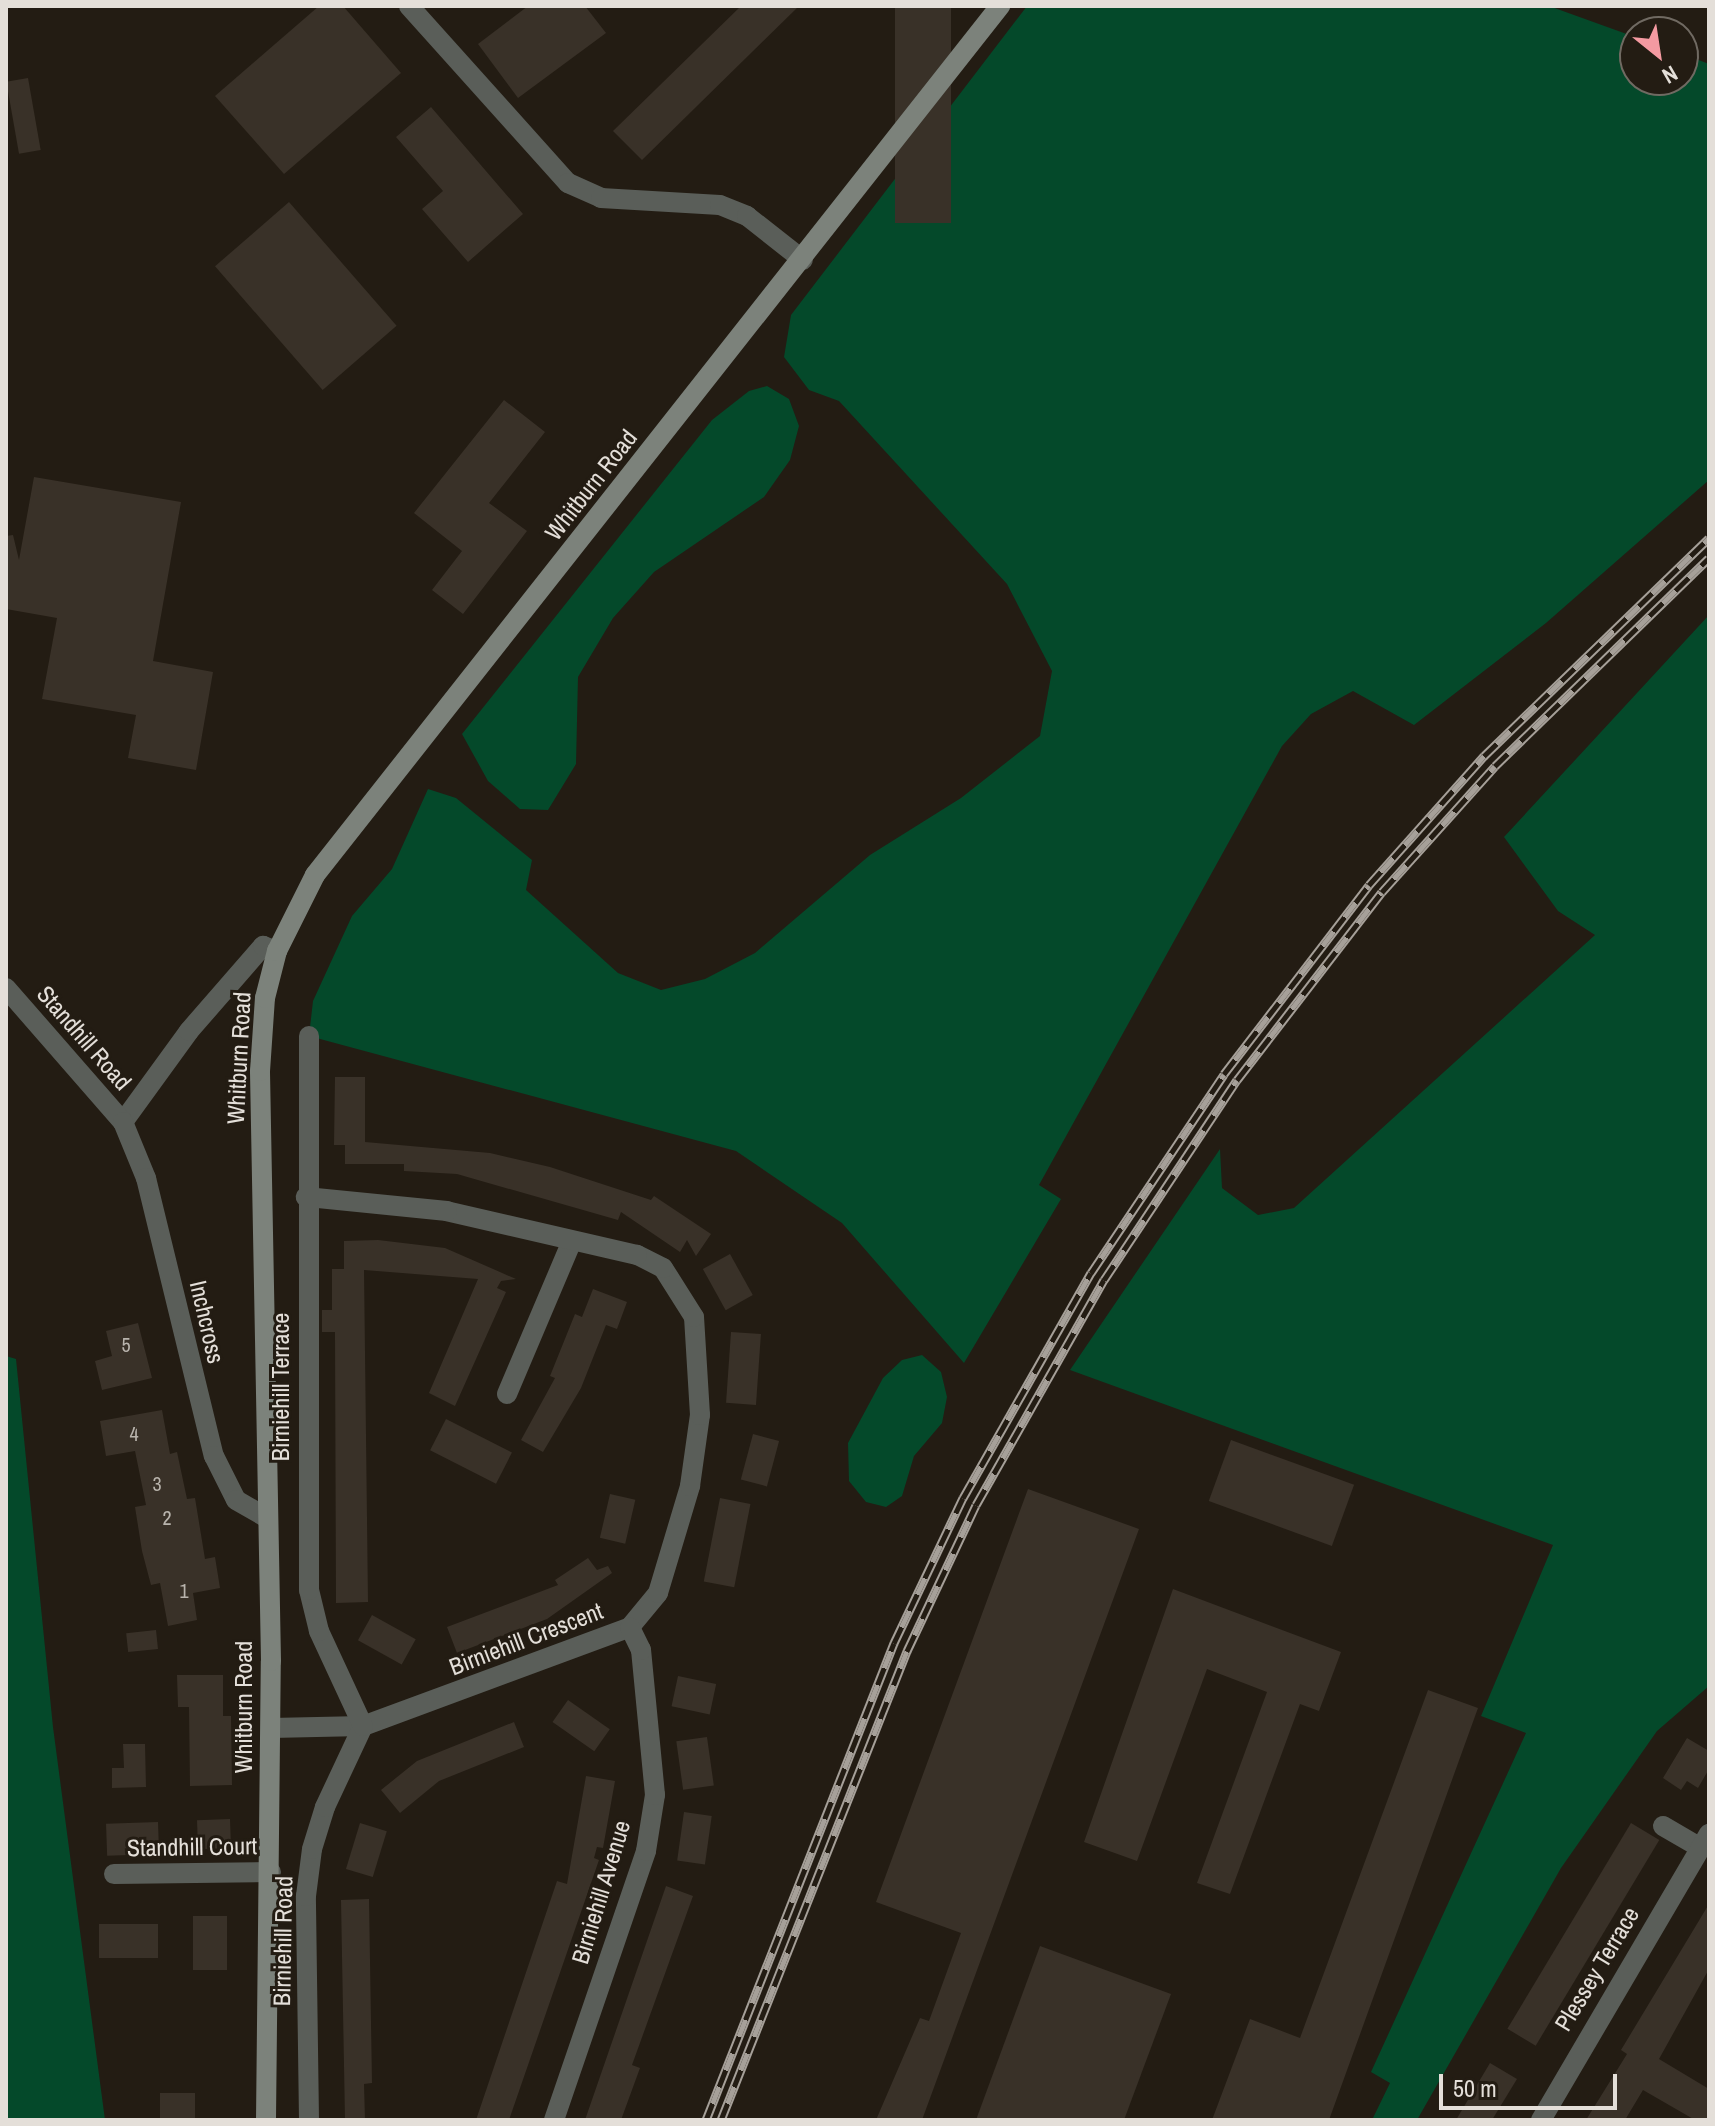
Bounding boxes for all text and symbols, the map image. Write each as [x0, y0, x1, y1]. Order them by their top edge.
north arrow [1619, 16, 1699, 96]
text: N [1657, 59, 1683, 91]
street label: Whitburn Road [539, 424, 643, 546]
street label: Standhill Road [31, 980, 137, 1096]
street label: Whitburn Road [221, 991, 257, 1125]
street label: Inchcross [183, 1278, 231, 1366]
street label: Birniehill Terrace [267, 1313, 295, 1461]
house number: 5 [121, 1332, 131, 1356]
house number: 4 [129, 1421, 139, 1445]
house number: 3 [152, 1471, 162, 1495]
house number: 2 [162, 1505, 172, 1529]
house number: 1 [179, 1578, 189, 1602]
street label: Birniehill Crescent [445, 1597, 607, 1681]
street label: Whitburn Road [230, 1641, 258, 1773]
street label: Birniehill Avenue [565, 1816, 637, 1968]
street label: Standhill Court [127, 1831, 257, 1863]
street label: Birniehill Road [267, 1876, 299, 2006]
street label: Plessey Terrace [1549, 1902, 1645, 2036]
scale bar [1443, 2058, 1621, 2108]
text: 50 m [1453, 2072, 1497, 2104]

